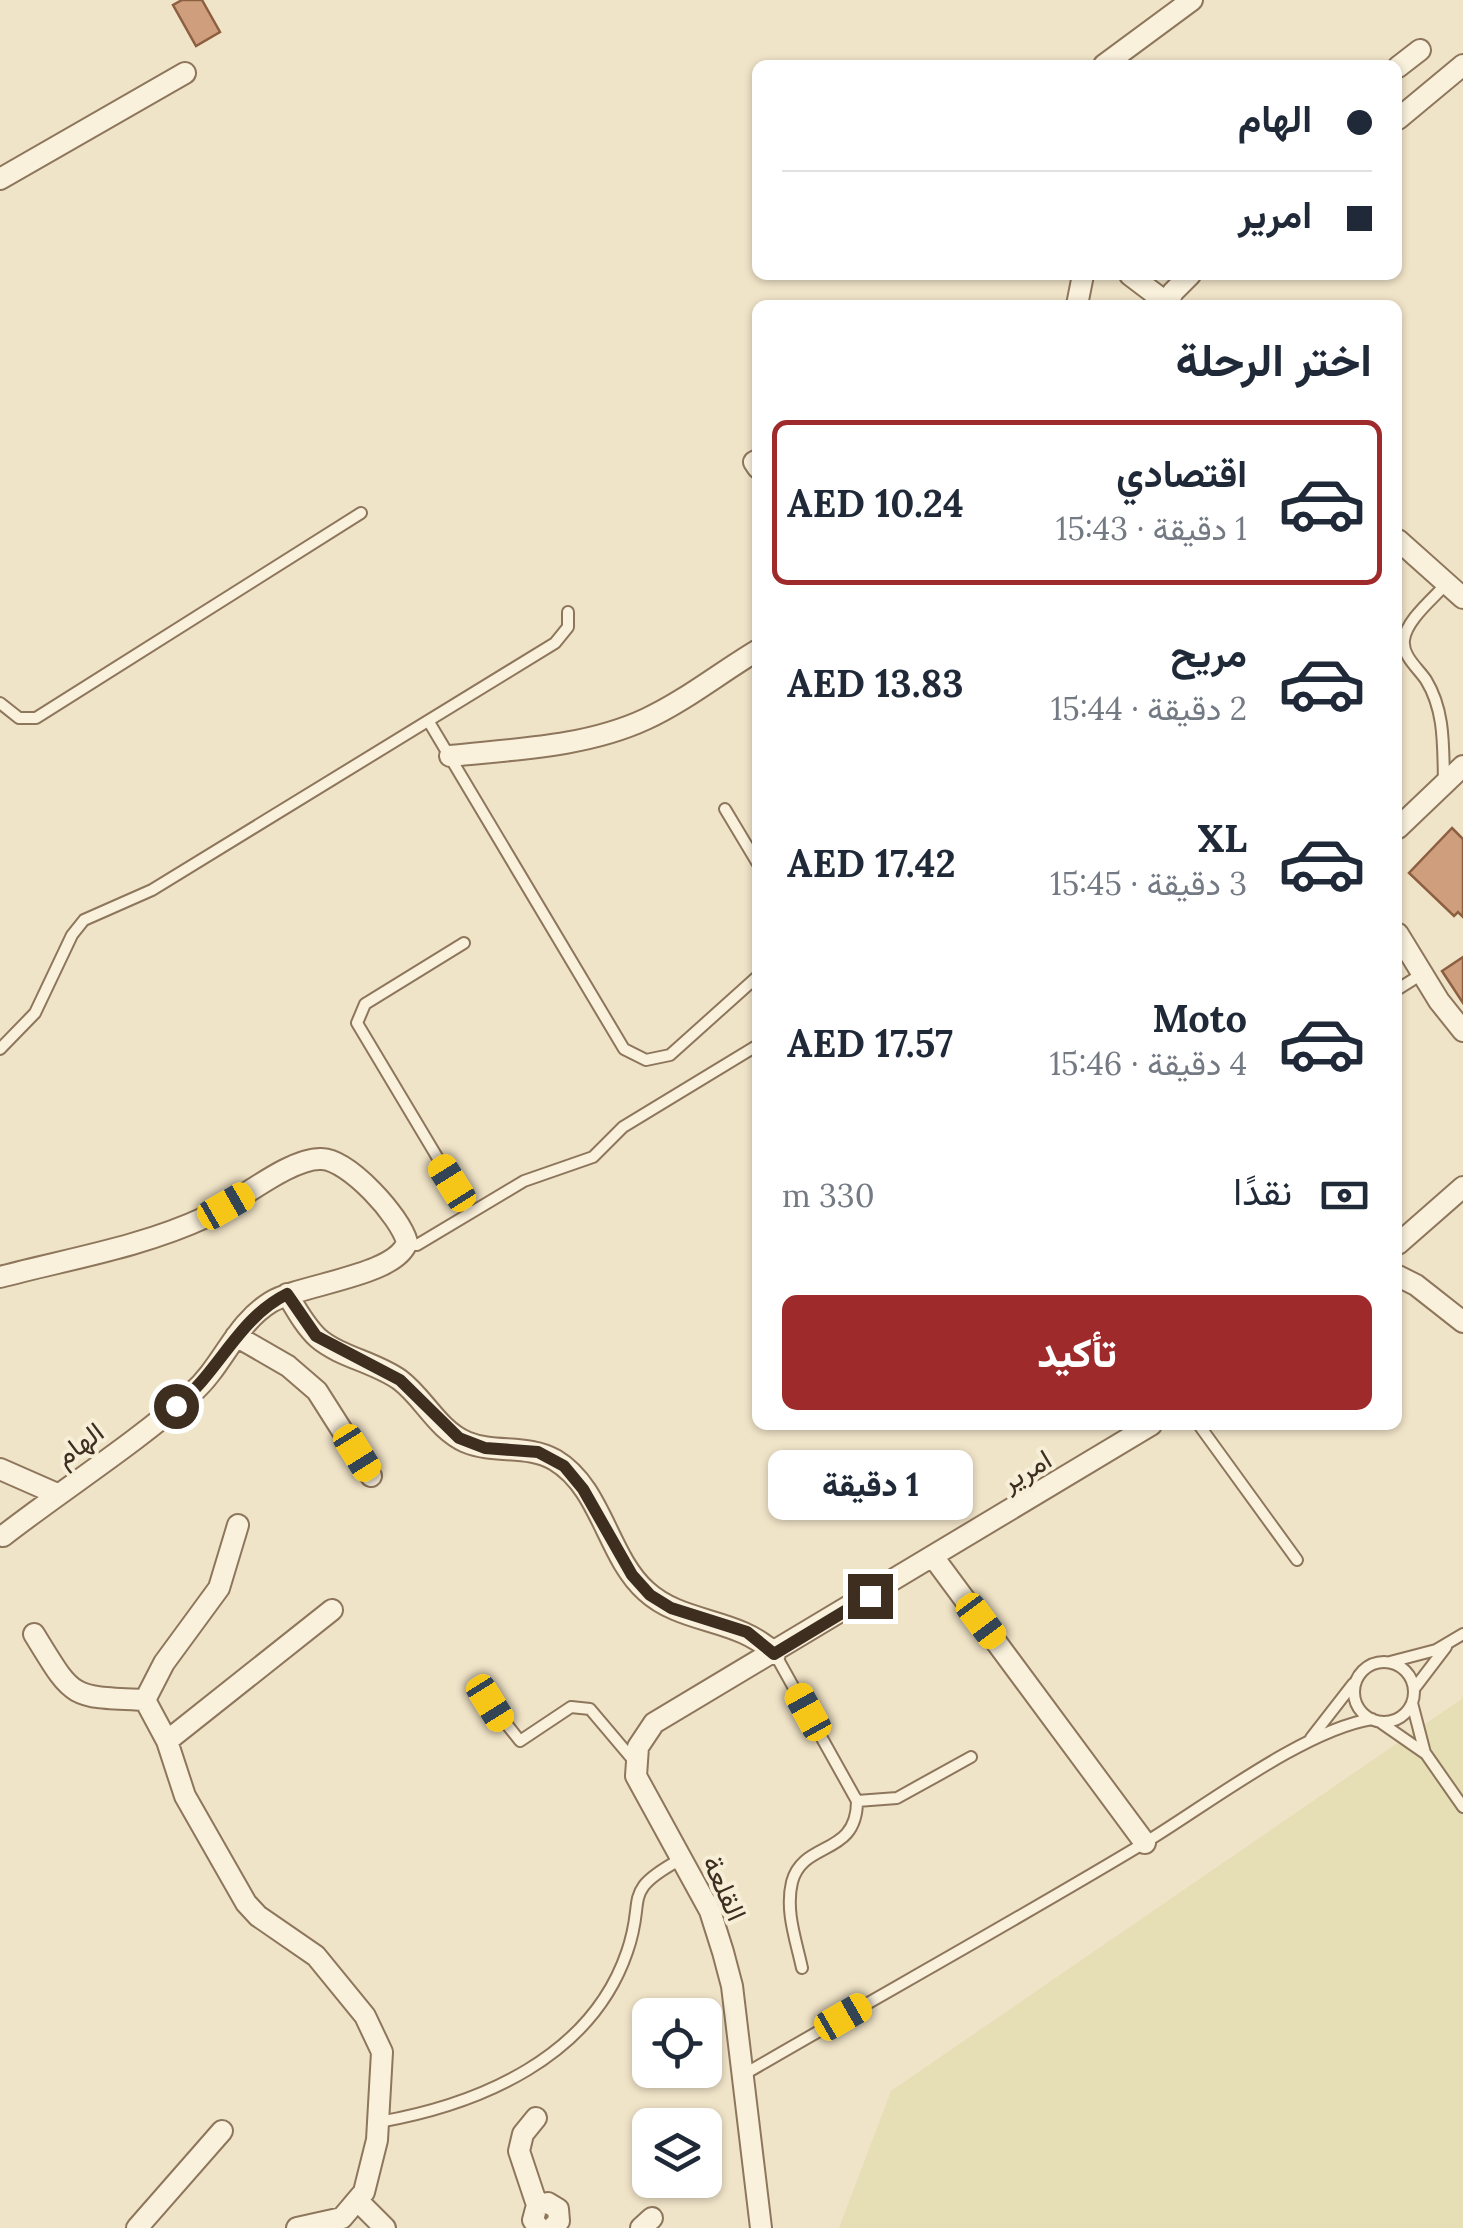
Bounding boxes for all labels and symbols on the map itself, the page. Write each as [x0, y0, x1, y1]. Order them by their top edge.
car [423, 1150, 481, 1216]
car [193, 1178, 259, 1234]
route start [154, 1384, 199, 1429]
street label: الهام [47, 1414, 111, 1475]
car [328, 1420, 386, 1486]
street label: امرير [993, 1441, 1058, 1500]
callout: 1 دقيقة [768, 1451, 972, 1521]
route end [848, 1574, 893, 1619]
car [951, 1588, 1011, 1654]
car [461, 1670, 519, 1736]
car [780, 1678, 836, 1746]
street label: القلعة [695, 1850, 755, 1926]
car [810, 1989, 876, 2045]

